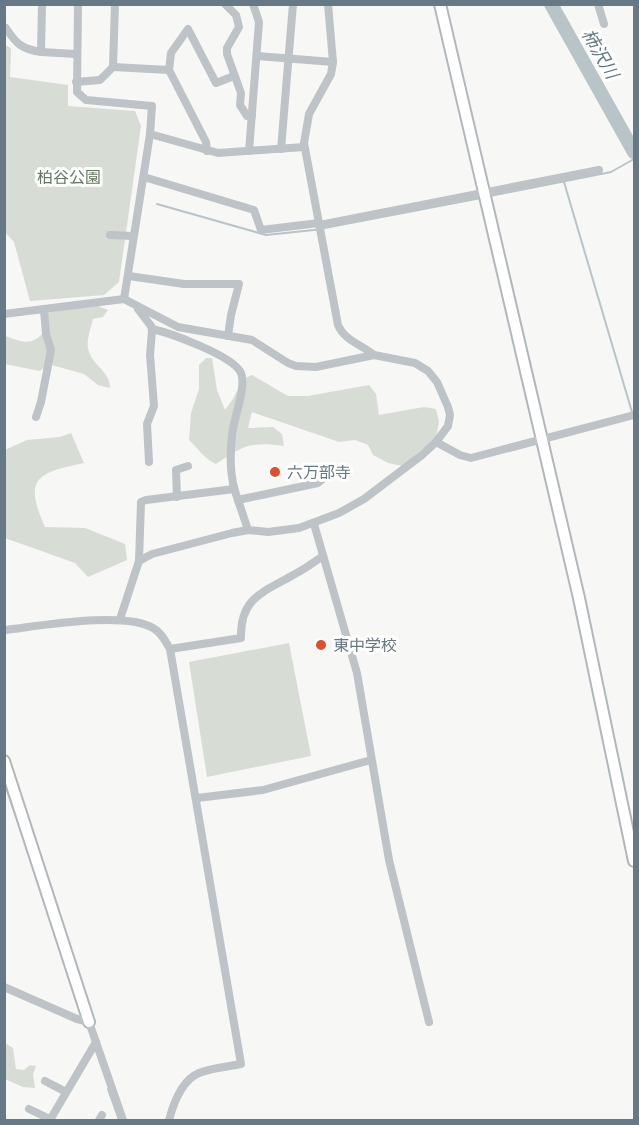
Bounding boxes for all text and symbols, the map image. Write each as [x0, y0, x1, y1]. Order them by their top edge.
water label: 柿沢川 [576, 24, 626, 85]
park label: 柏谷公園 [37, 166, 101, 189]
place label: 六万部寺 [287, 461, 351, 484]
marker: 六万部寺 [268, 465, 282, 479]
place label: 東中学校 [333, 634, 397, 657]
marker: 東中学校 [314, 638, 328, 652]

